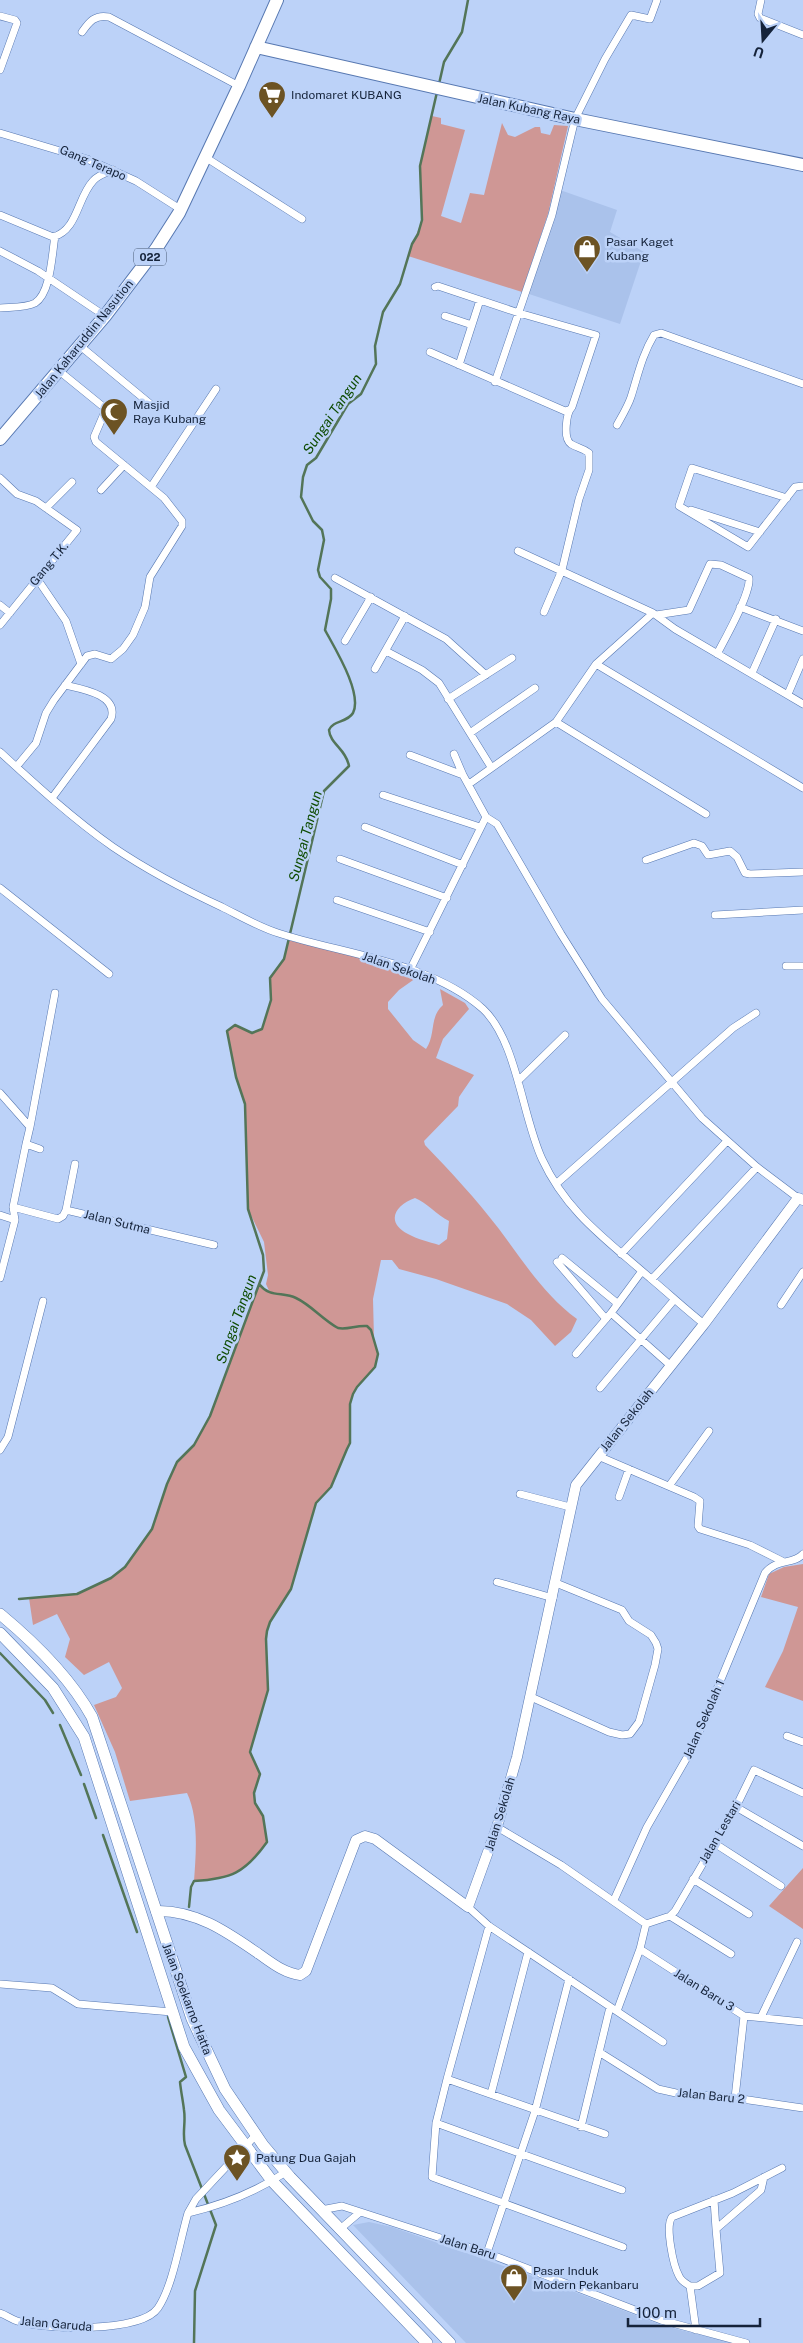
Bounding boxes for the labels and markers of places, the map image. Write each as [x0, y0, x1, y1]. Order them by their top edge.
supermarket icon: Indomaret KUBANG [257, 80, 287, 119]
place label: Indomaret KUBANG [291, 88, 402, 102]
shop icon: Pasar Kaget Kubang [572, 234, 602, 273]
place label: Pasar Kaget Kubang [606, 235, 674, 263]
mosque icon: Masjid Raya Kubang [99, 397, 129, 436]
place label: Masjid Raya Kubang [133, 398, 206, 426]
place icon: Patung Dua Gajah [222, 2143, 252, 2182]
place label: Patung Dua Gajah [256, 2151, 356, 2165]
shop icon: Pasar Induk Modern Pekanbaru [499, 2263, 529, 2302]
place label: Pasar Induk Modern Pekanbaru [533, 2264, 639, 2292]

